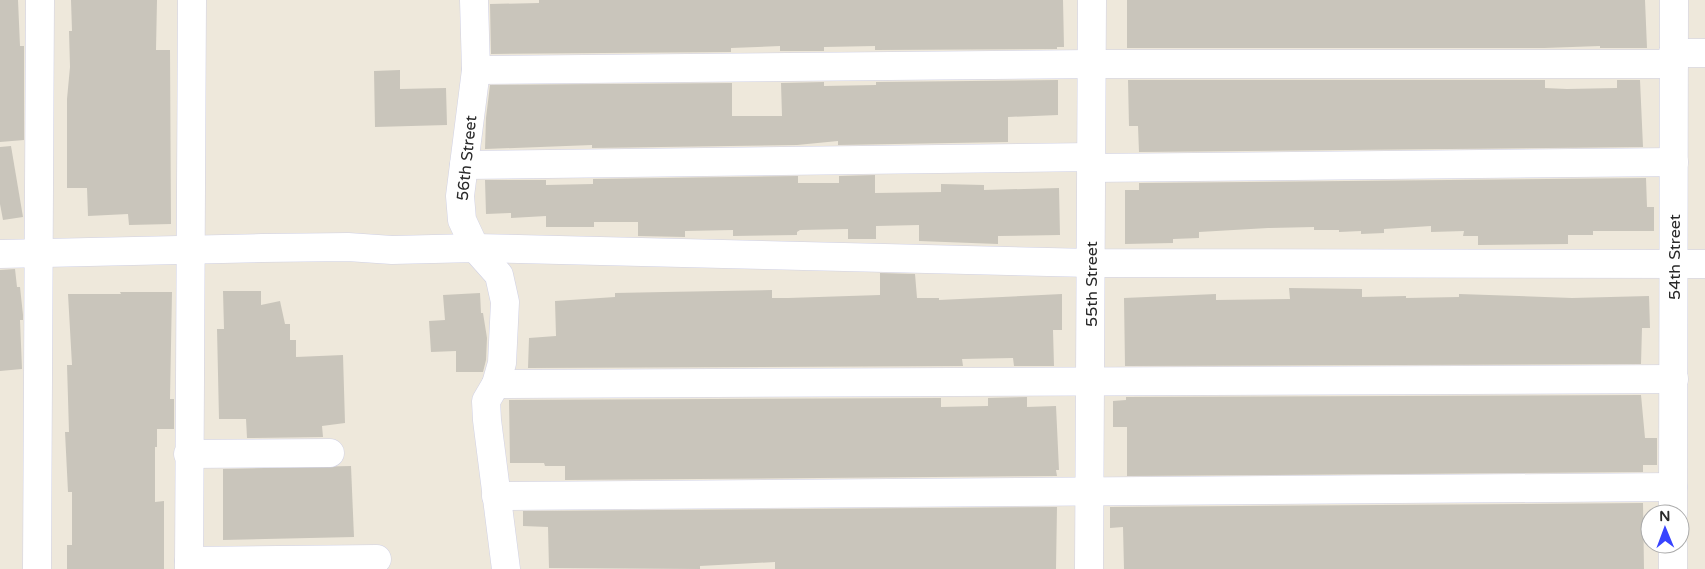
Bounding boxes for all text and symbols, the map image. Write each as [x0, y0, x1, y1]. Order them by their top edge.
street label: 56th Street [453, 114, 481, 202]
street label: 54th Street [1665, 214, 1685, 300]
street label: 55th Street [1082, 241, 1102, 327]
north arrow [1640, 504, 1690, 554]
text: N [1659, 508, 1671, 525]

